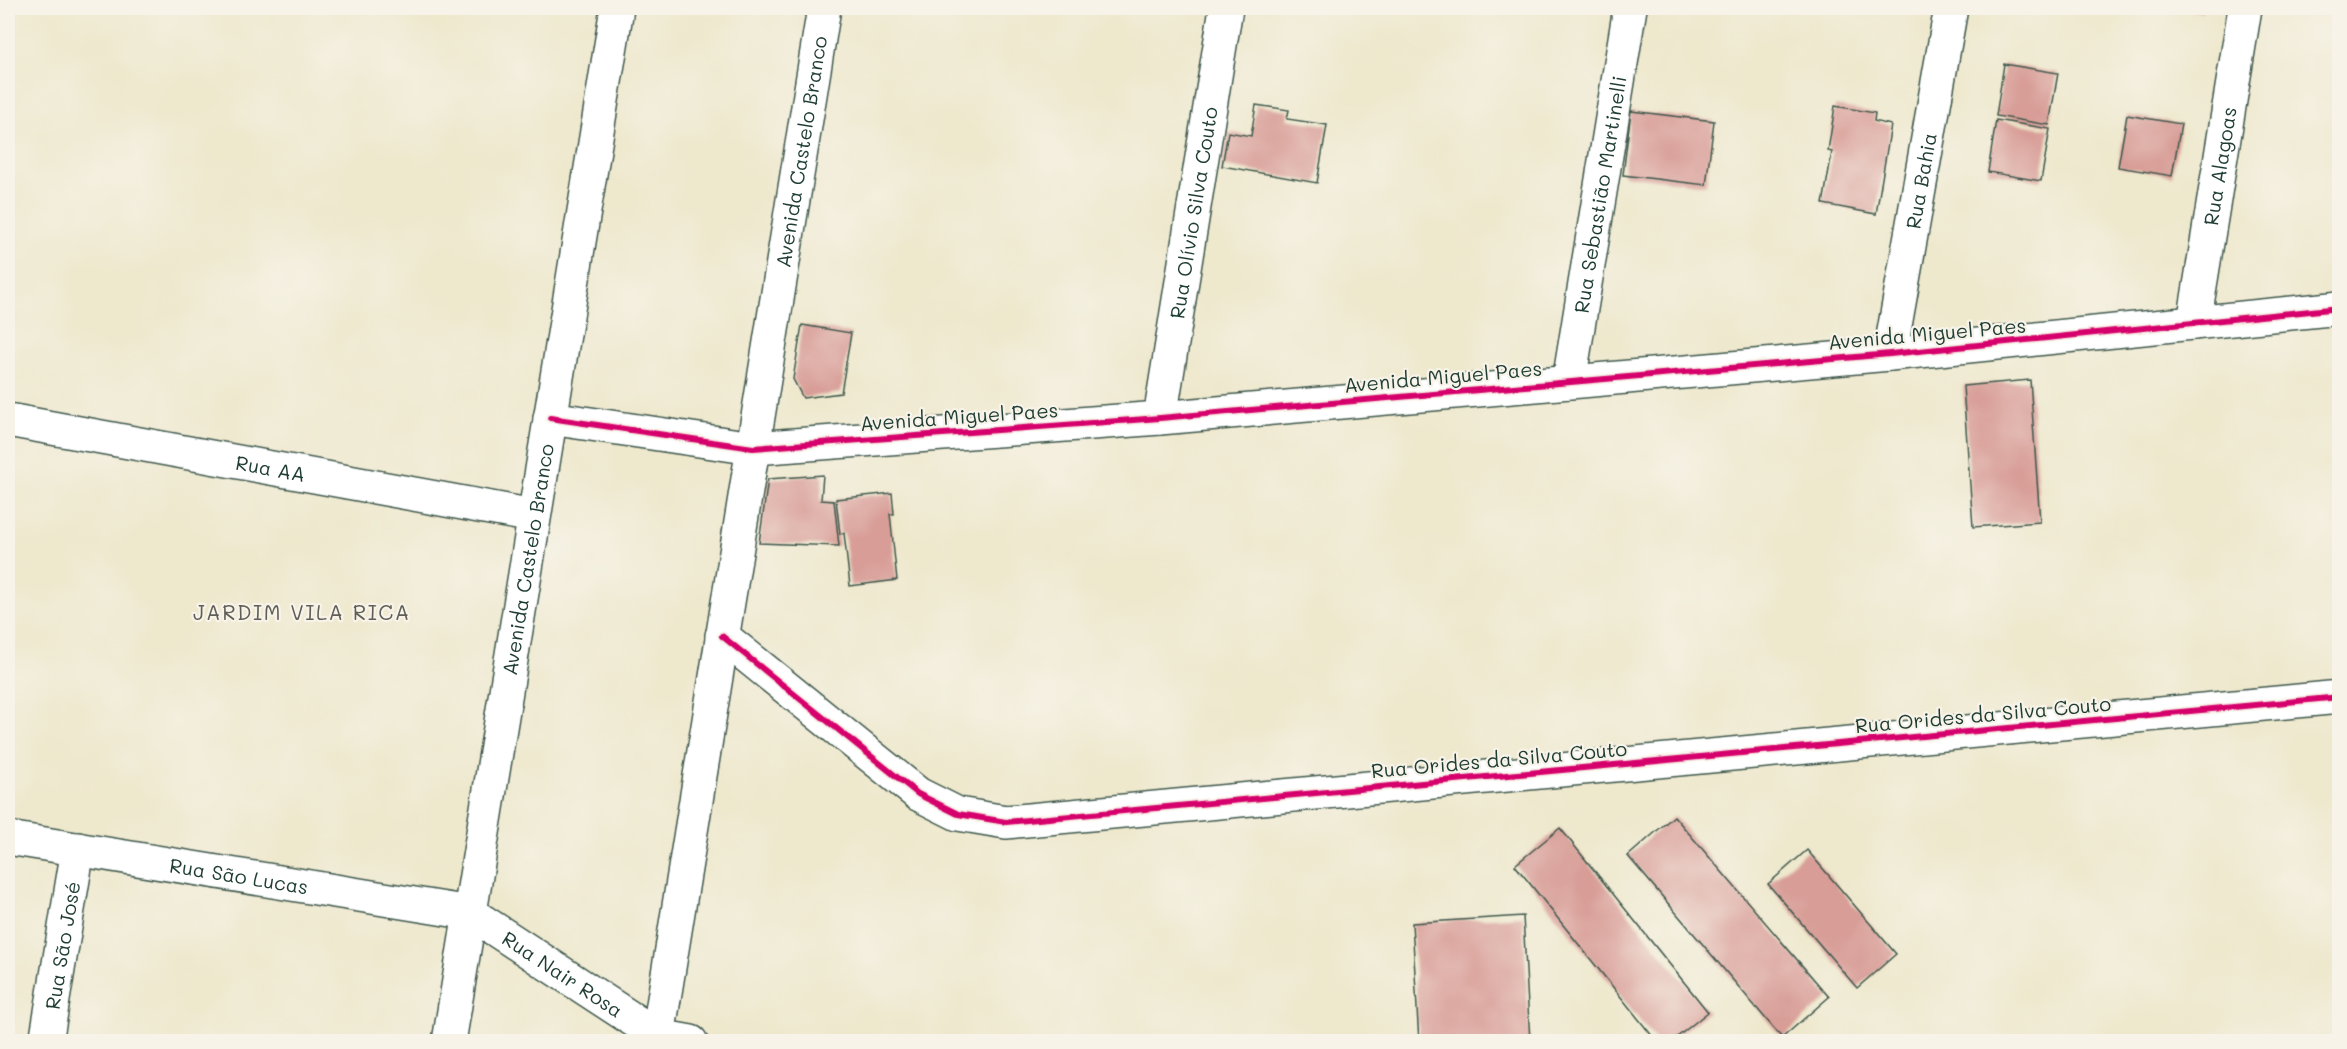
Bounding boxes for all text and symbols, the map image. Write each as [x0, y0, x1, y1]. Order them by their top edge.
street label: Avenida Castelo Branco [769, 34, 832, 269]
street label: Rua Sebastião Martinelli [1567, 74, 1632, 315]
street label: Rua Olívio Silva Couto [1163, 105, 1223, 321]
street label: Rua Alagoas [2197, 105, 2242, 227]
street label: Rua Bahia [1899, 130, 1942, 231]
street label: Avenida Miguel Paes [1827, 311, 2027, 355]
street label: Avenida Miguel Paes [1343, 354, 1543, 398]
street label: Avenida Miguel Paes [859, 396, 1059, 436]
street label: Avenida Castelo Branco [496, 441, 559, 677]
street label: Rua AA [234, 449, 308, 487]
district label: JARDIM VILA RICA [193, 598, 411, 625]
street label: Rua Orides da Silva Couto [1854, 690, 2112, 738]
street label: Rua Orides da Silva Couto [1370, 735, 1628, 783]
street label: Rua São Lucas [168, 851, 310, 900]
street label: Rua São José [39, 879, 85, 1011]
street label: Rua Nair Rosa [497, 925, 628, 1023]

